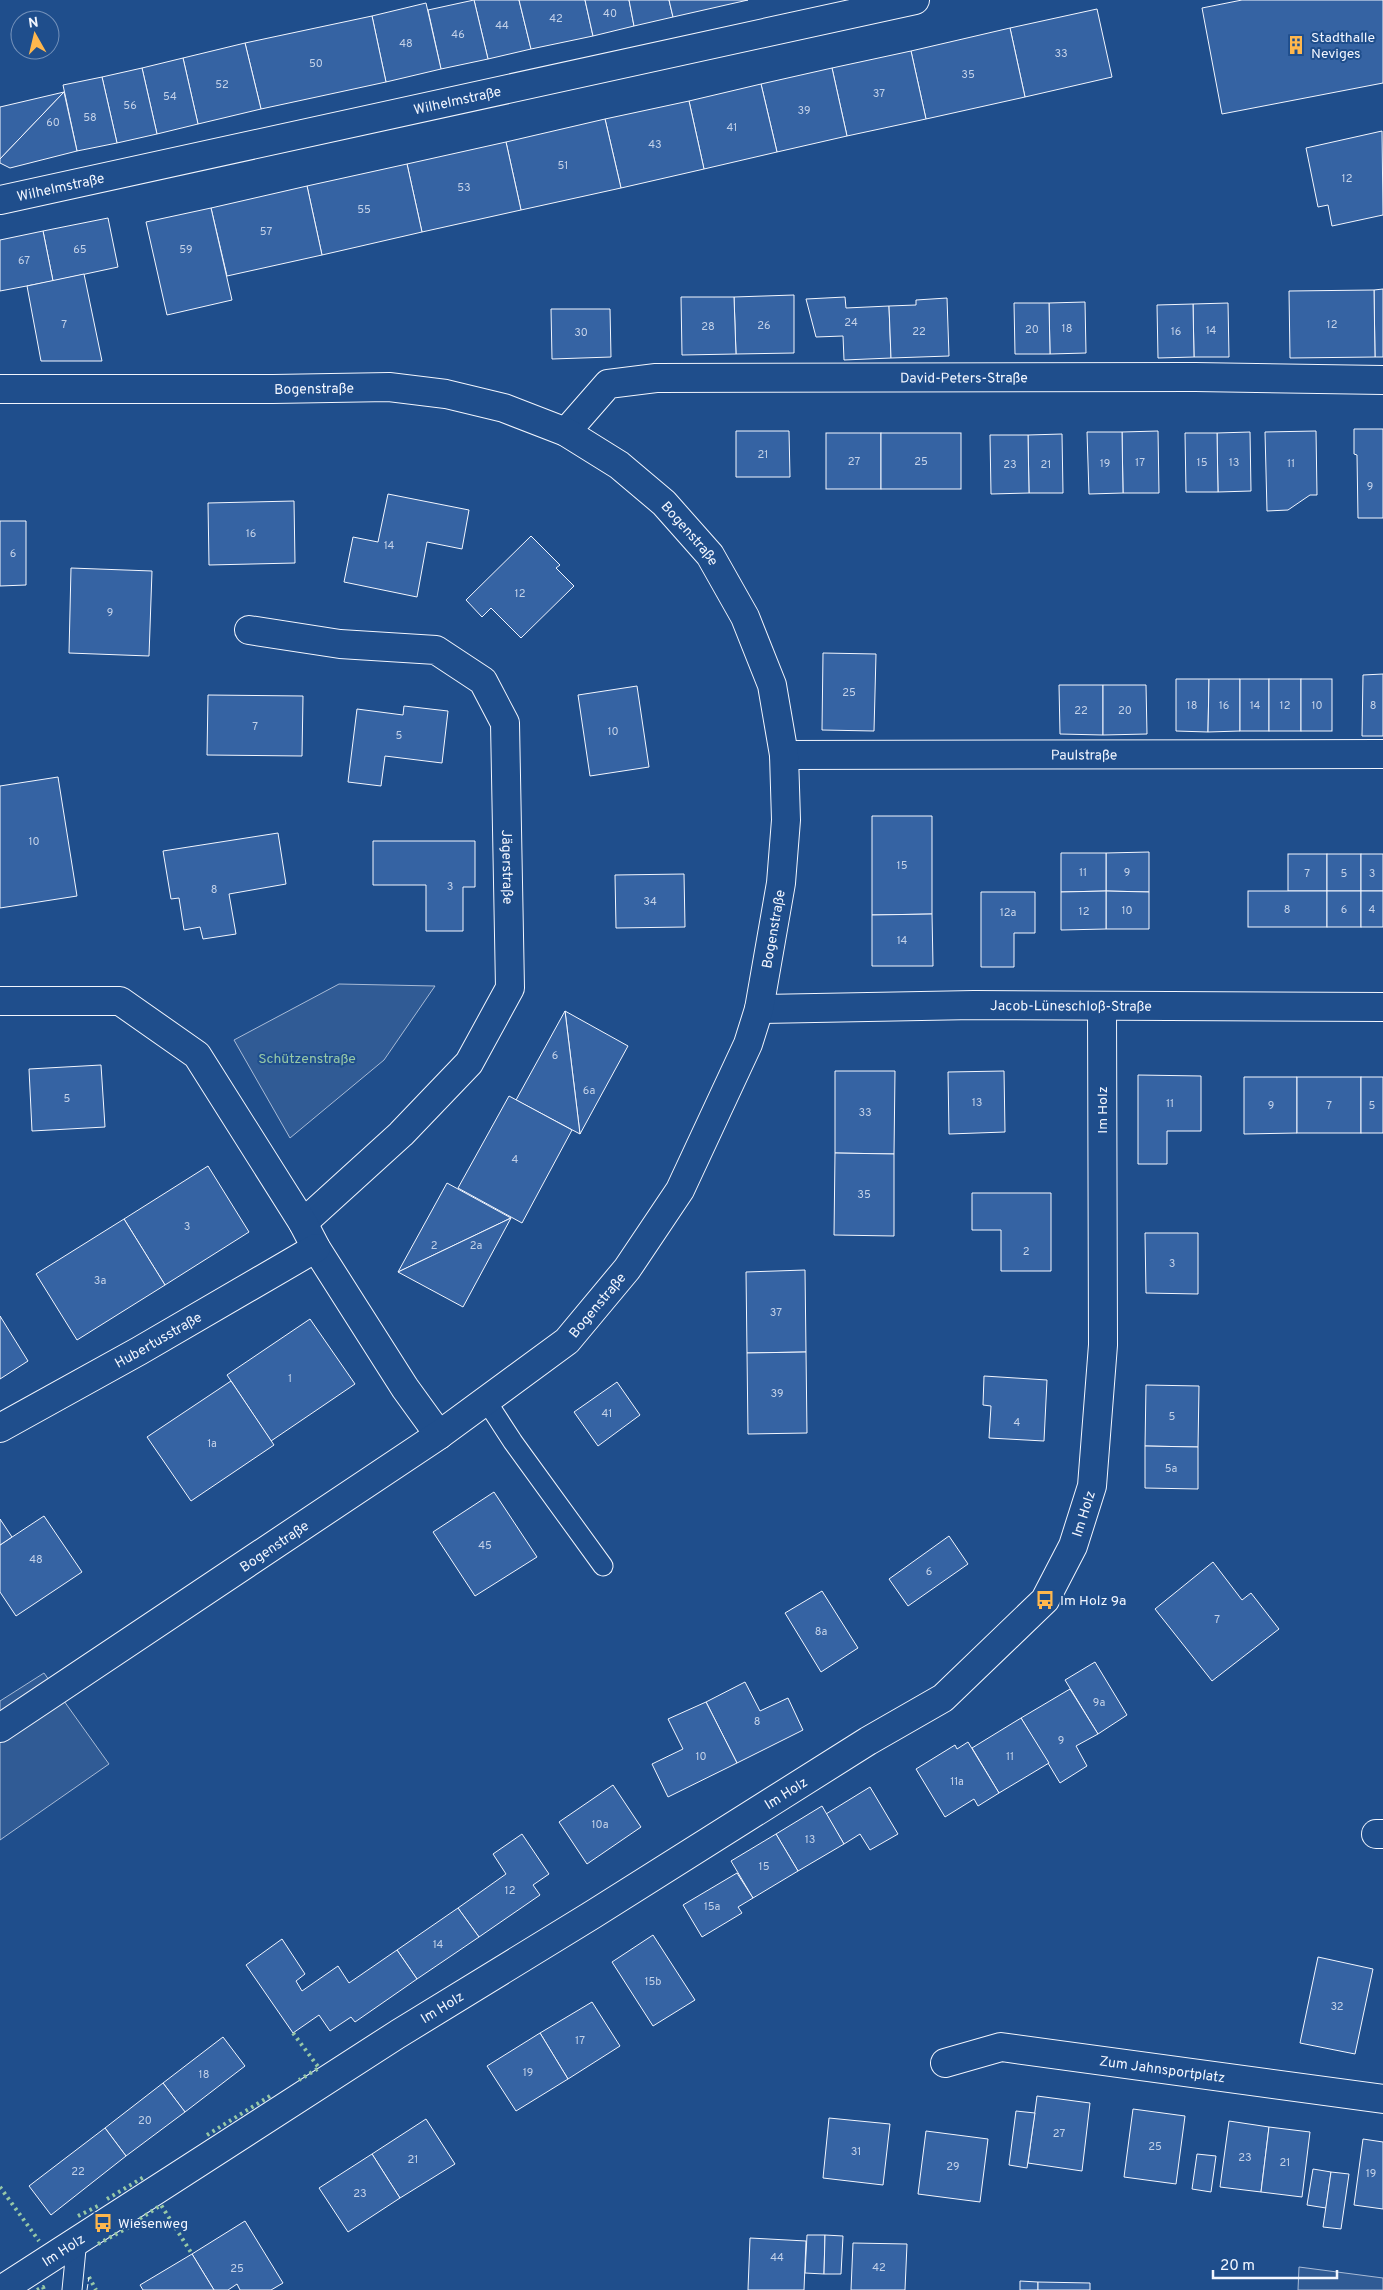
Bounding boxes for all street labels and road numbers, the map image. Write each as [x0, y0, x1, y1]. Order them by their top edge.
street label: Wilhelmstraße [412, 84, 503, 119]
street label: Wilhelmstraße [16, 170, 106, 206]
street label: David-Peters-Straße [900, 370, 1028, 388]
street label: Bogenstraße [274, 381, 354, 399]
street label: Bogenstraße [657, 499, 721, 569]
street label: Paulstraße [1051, 747, 1117, 765]
street label: Jägerstraße [497, 829, 515, 905]
street label: Bogenstraße [759, 889, 790, 970]
street label: Jacob-Lüneschloß-Straße [990, 998, 1152, 1016]
street label: Im Holz [1095, 1086, 1112, 1134]
street label: Bogenstraße [566, 1270, 630, 1342]
street label: Hubertusstraße [112, 1309, 205, 1373]
street label: Im Holz [1069, 1489, 1100, 1539]
street label: Bogenstraße [237, 1518, 313, 1577]
street label: Im Holz [762, 1774, 811, 1814]
street label: Im Holz [418, 1989, 467, 2028]
street label: Zum Jahnsportplatz [1098, 2053, 1226, 2087]
street label: Im Holz [39, 2231, 89, 2271]

